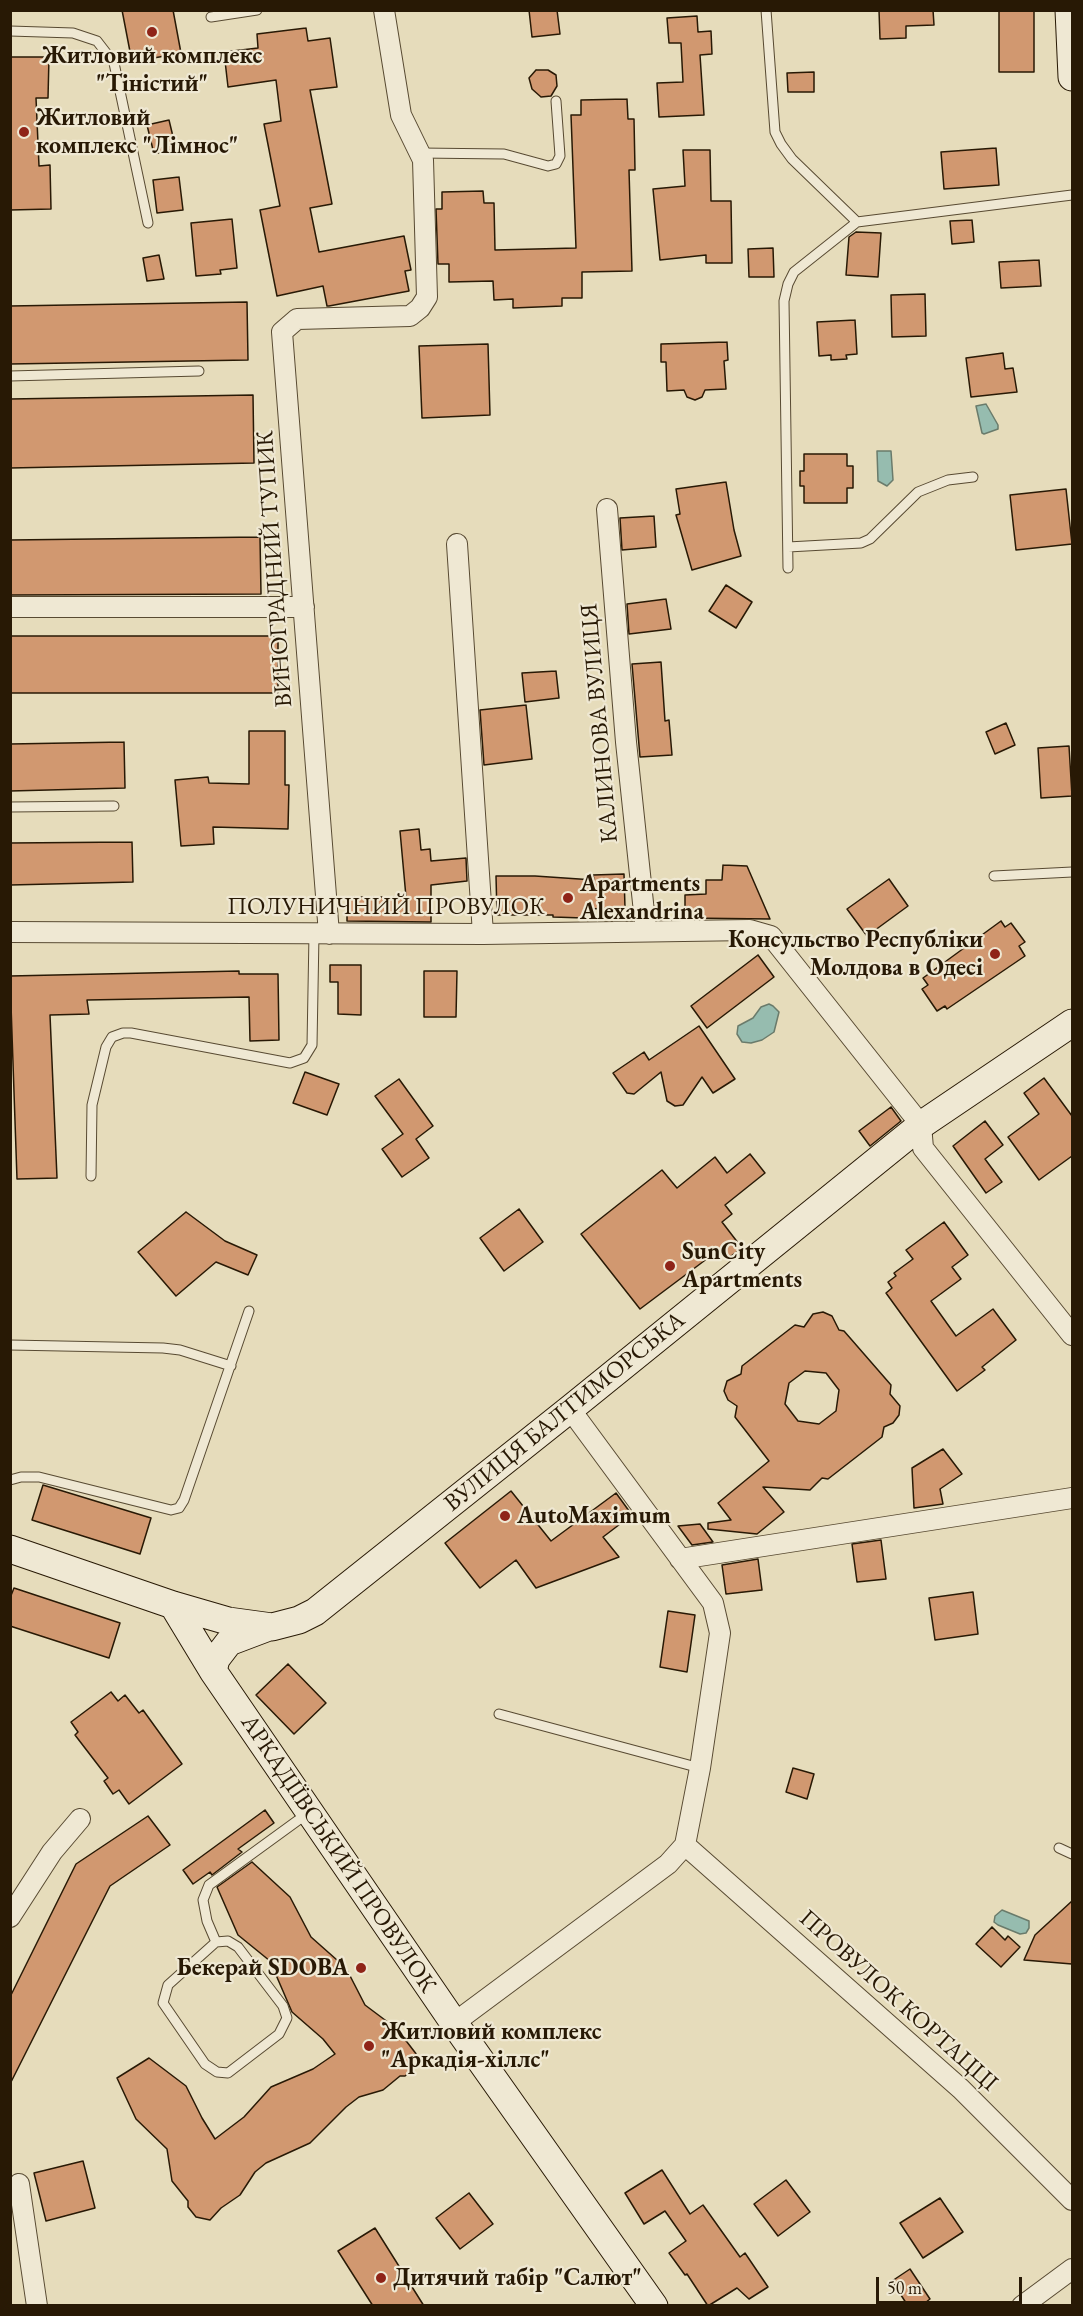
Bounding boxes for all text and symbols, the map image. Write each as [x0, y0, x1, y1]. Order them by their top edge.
marker: Житловий комплекс "Тіністий" [145, 25, 159, 39]
place label: Житловий комплекс "Тіністий" [42, 42, 262, 98]
place label: Житловий комплекс "Лімнос" [36, 104, 238, 160]
marker: Житловий комплекс "Лімнос" [17, 125, 31, 139]
street label: ВИНОГРАДНИЙ ТУПИК [251, 430, 299, 708]
street label: КАЛИНОВА ВУЛИЦЯ [575, 602, 625, 844]
place label: Apartments Alexandrina [580, 870, 704, 926]
marker: Apartments Alexandrina [561, 891, 575, 905]
street label: ПОЛУНИЧНИЙ ПРОВУЛОК [227, 893, 545, 921]
place label: Консульство Республіки Молдова в Одесі [728, 926, 983, 982]
marker: Консульство Республіки Молдова в Одесі [988, 947, 1002, 961]
place label: SunCity Apartments [682, 1238, 802, 1294]
marker: SunCity Apartments [663, 1259, 677, 1273]
street label: ВУЛИЦЯ БАЛТИМОРСЬКА [439, 1306, 691, 1518]
place label: AutoMaximum [517, 1502, 671, 1530]
marker: AutoMaximum [498, 1509, 512, 1523]
street label: АРКАДІЇВСЬКИЙ ПРОВУЛОК [234, 1710, 442, 1998]
street label: ПРОВУЛОК КОРТАЦЦІ [793, 1904, 1003, 2098]
place label: Бекерай SDOBA [177, 1954, 349, 1982]
marker: Бекерай SDOBA [354, 1961, 368, 1975]
place label: Житловий комплекс "Аркадія-хіллс" [381, 2018, 602, 2074]
marker: Житловий комплекс "Аркадія-хіллс" [362, 2039, 376, 2053]
place label: Дитячий табір "Салют" [393, 2264, 642, 2292]
scale bar [879, 2265, 1024, 2303]
marker: Дитячий табір "Салют" [374, 2271, 388, 2285]
text: 50 m [887, 2276, 922, 2299]

